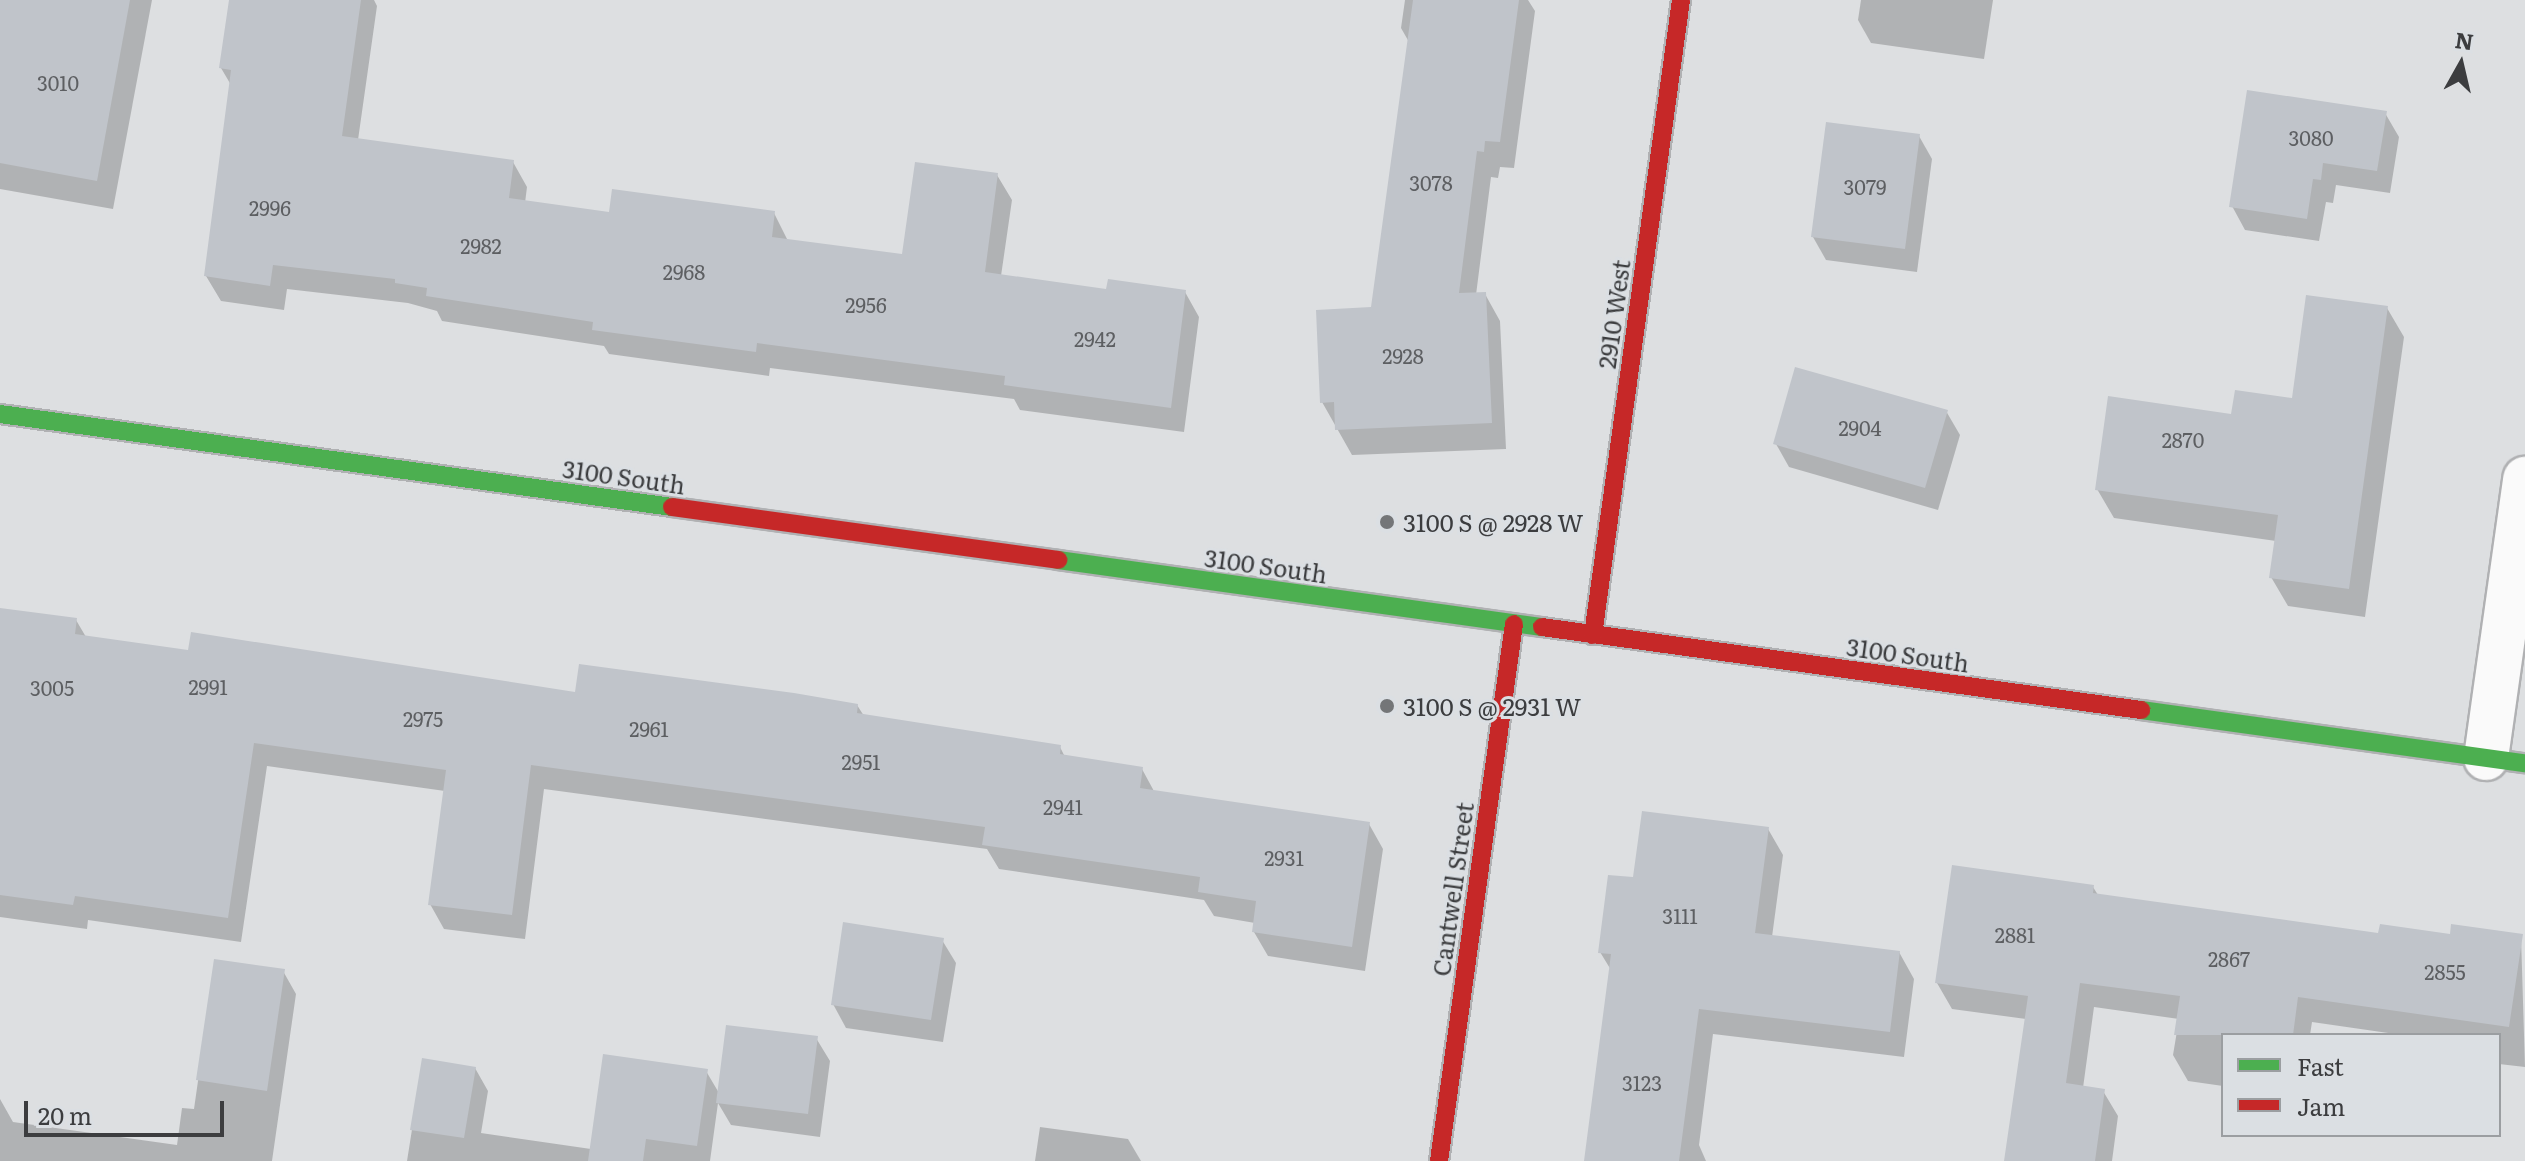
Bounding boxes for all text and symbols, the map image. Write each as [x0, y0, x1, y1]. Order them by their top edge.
text: N [2453, 22, 2476, 57]
north arrow [2421, 24, 2501, 104]
house number: 3010 [37, 70, 79, 94]
house number: 3080 [2289, 125, 2333, 149]
house number: 3078 [1409, 170, 1453, 194]
house number: 3079 [1844, 174, 1886, 198]
house number: 2996 [249, 195, 291, 219]
house number: 2982 [460, 233, 502, 257]
street label: 2910 West [1591, 258, 1635, 370]
house number: 2968 [663, 259, 705, 283]
house number: 2956 [845, 292, 887, 316]
house number: 2942 [1074, 326, 1116, 350]
house number: 2928 [1382, 343, 1424, 367]
house number: 2904 [1838, 415, 1882, 439]
house number: 2870 [2162, 427, 2204, 451]
street label: 3100 South [561, 453, 687, 499]
place label: 3100 S @ 2928 W [1403, 508, 1583, 536]
marker: 3100 S @ 2928 W [1378, 513, 1396, 531]
street label: 3100 South [1203, 542, 1329, 588]
street label: 3100 South [1845, 631, 1971, 677]
house number: 2991 [188, 674, 228, 698]
house number: 3005 [30, 675, 74, 699]
place label: 3100 S @ 2931 W [1403, 692, 1581, 720]
marker: 3100 S @ 2931 W [1378, 697, 1396, 715]
house number: 2975 [403, 706, 443, 730]
house number: 2961 [629, 716, 669, 740]
house number: 2951 [842, 749, 880, 773]
house number: 2941 [1043, 794, 1083, 818]
street label: Cantwell Street [1426, 800, 1478, 978]
house number: 2931 [1264, 845, 1304, 869]
house number: 3111 [1662, 903, 1698, 927]
house number: 2881 [1995, 922, 2035, 946]
house number: 2867 [2208, 946, 2250, 970]
house number: 2855 [2424, 959, 2466, 983]
legend [2221, 1033, 2501, 1137]
text: Fast [2297, 1048, 2344, 1083]
house number: 3123 [1622, 1070, 1662, 1094]
scale bar [28, 1085, 228, 1135]
text: Jam [2297, 1088, 2345, 1123]
text: 20 m [38, 1097, 92, 1132]

